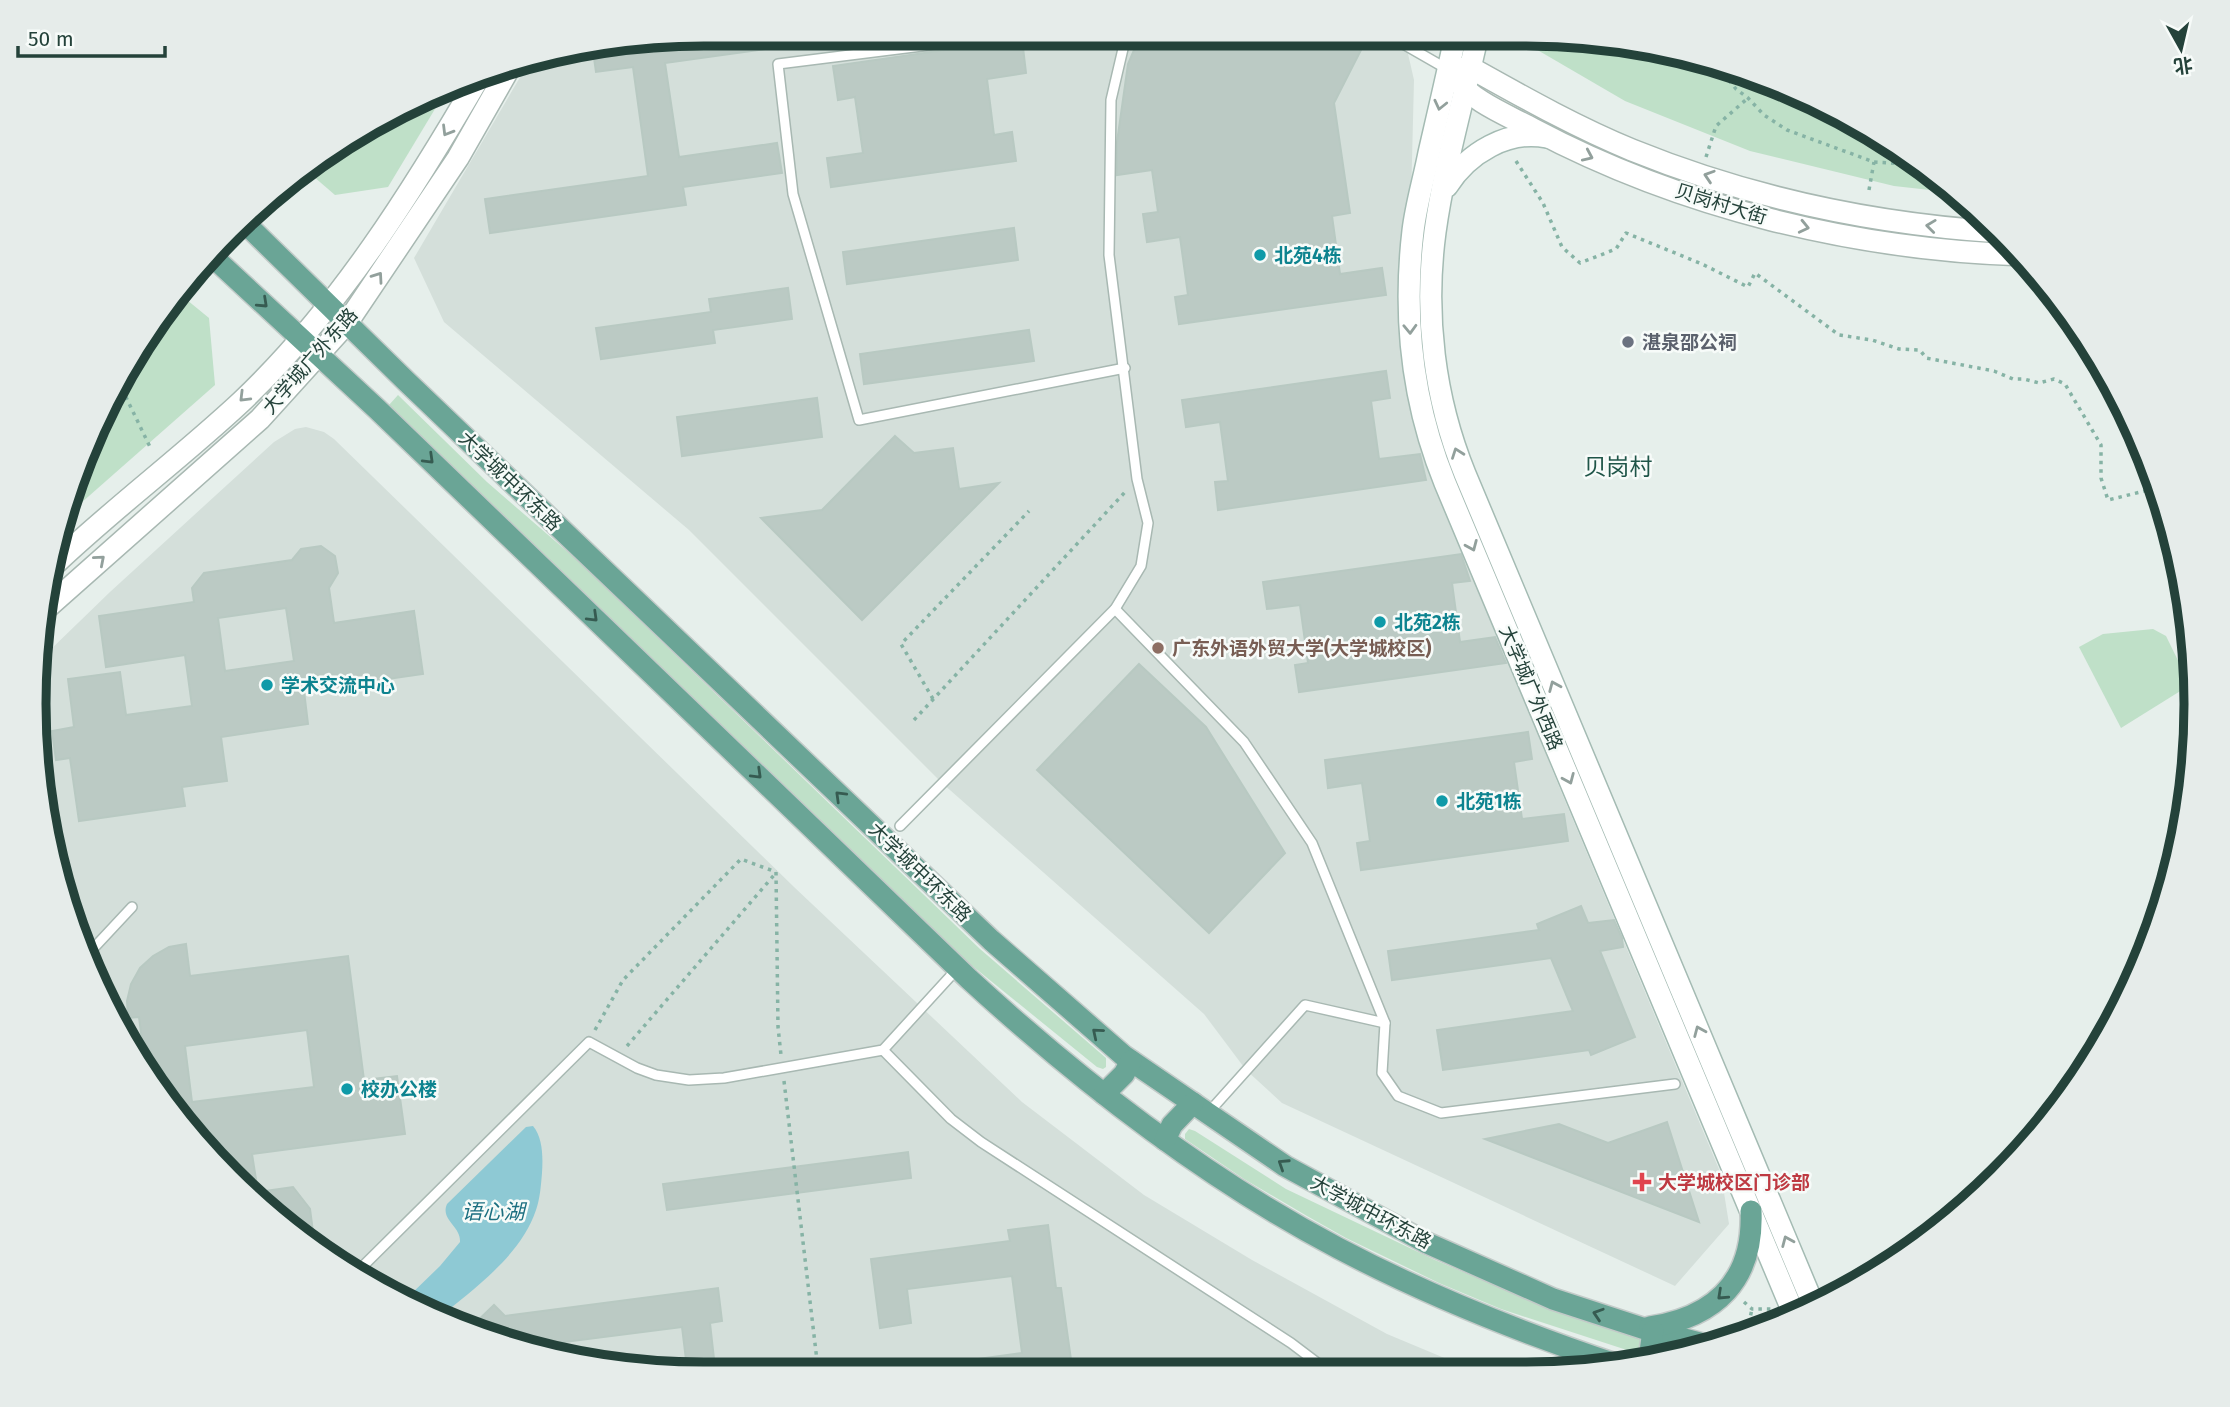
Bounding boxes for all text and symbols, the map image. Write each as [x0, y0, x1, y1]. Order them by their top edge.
scale bar [18, 14, 164, 58]
north arrow [2146, 14, 2216, 84]
text: 50 m [28, 26, 74, 52]
text: 北 [2172, 53, 2194, 78]
one-way arrow [1434, 99, 1449, 111]
one-way arrow [442, 123, 455, 136]
one-way arrow [1581, 148, 1593, 162]
one-way arrow [1703, 170, 1715, 185]
street label: 贝岗村大街 [1672, 179, 1770, 229]
one-way arrow [1798, 218, 1810, 233]
one-way arrow [1925, 219, 1937, 234]
place label: 北苑4栋 [1274, 244, 1342, 267]
marker: 北苑4栋 [1252, 247, 1268, 263]
one-way arrow [370, 272, 382, 285]
one-way arrow [255, 295, 268, 307]
street label: 大学城广外东路 [258, 303, 362, 419]
one-way arrow [1402, 324, 1418, 335]
place label: 湛泉邵公祠 [1642, 331, 1737, 354]
marker: 湛泉邵公祠 [1620, 334, 1636, 350]
one-way arrow [240, 389, 253, 402]
street label: 大学城中环东路 [454, 427, 566, 535]
one-way arrow [1451, 448, 1465, 460]
one-way arrow [421, 451, 434, 464]
district label: 贝岗村 [1584, 453, 1653, 481]
one-way arrow [1463, 540, 1477, 552]
one-way arrow [91, 556, 104, 568]
one-way arrow [585, 608, 598, 621]
place label: 北苑2栋 [1394, 611, 1461, 634]
marker: 北苑2栋 [1372, 614, 1388, 630]
street label: 大学城广外西路 [1494, 622, 1568, 754]
place label: 广东外语外贸大学(大学城校区) [1172, 637, 1431, 660]
marker: 广东外语外贸大学(大学城校区) [1150, 640, 1166, 656]
place label: 学术交流中心 [281, 674, 395, 697]
marker: 学术交流中心 [259, 677, 275, 693]
one-way arrow [1548, 681, 1562, 693]
one-way arrow [749, 766, 762, 779]
one-way arrow [1561, 771, 1575, 784]
place label: 北苑1栋 [1456, 790, 1522, 813]
one-way arrow [835, 791, 848, 804]
marker: 北苑1栋 [1434, 793, 1450, 809]
street label: 大学城中环东路 [864, 818, 976, 926]
one-way arrow [1693, 1026, 1707, 1039]
one-way arrow [1092, 1029, 1104, 1042]
place label: 校办公楼 [361, 1078, 437, 1101]
marker: 校办公楼 [339, 1081, 355, 1097]
one-way arrow [1278, 1160, 1291, 1172]
street label: 大学城中环东路 [1307, 1171, 1435, 1253]
place label: 大学城校区门诊部 [1658, 1171, 1810, 1194]
marker: 大学城校区门诊部 [1632, 1172, 1652, 1192]
water label: 语心湖 [462, 1199, 527, 1225]
one-way arrow [1781, 1236, 1795, 1248]
one-way arrow [1717, 1287, 1730, 1300]
one-way arrow [1593, 1308, 1605, 1322]

